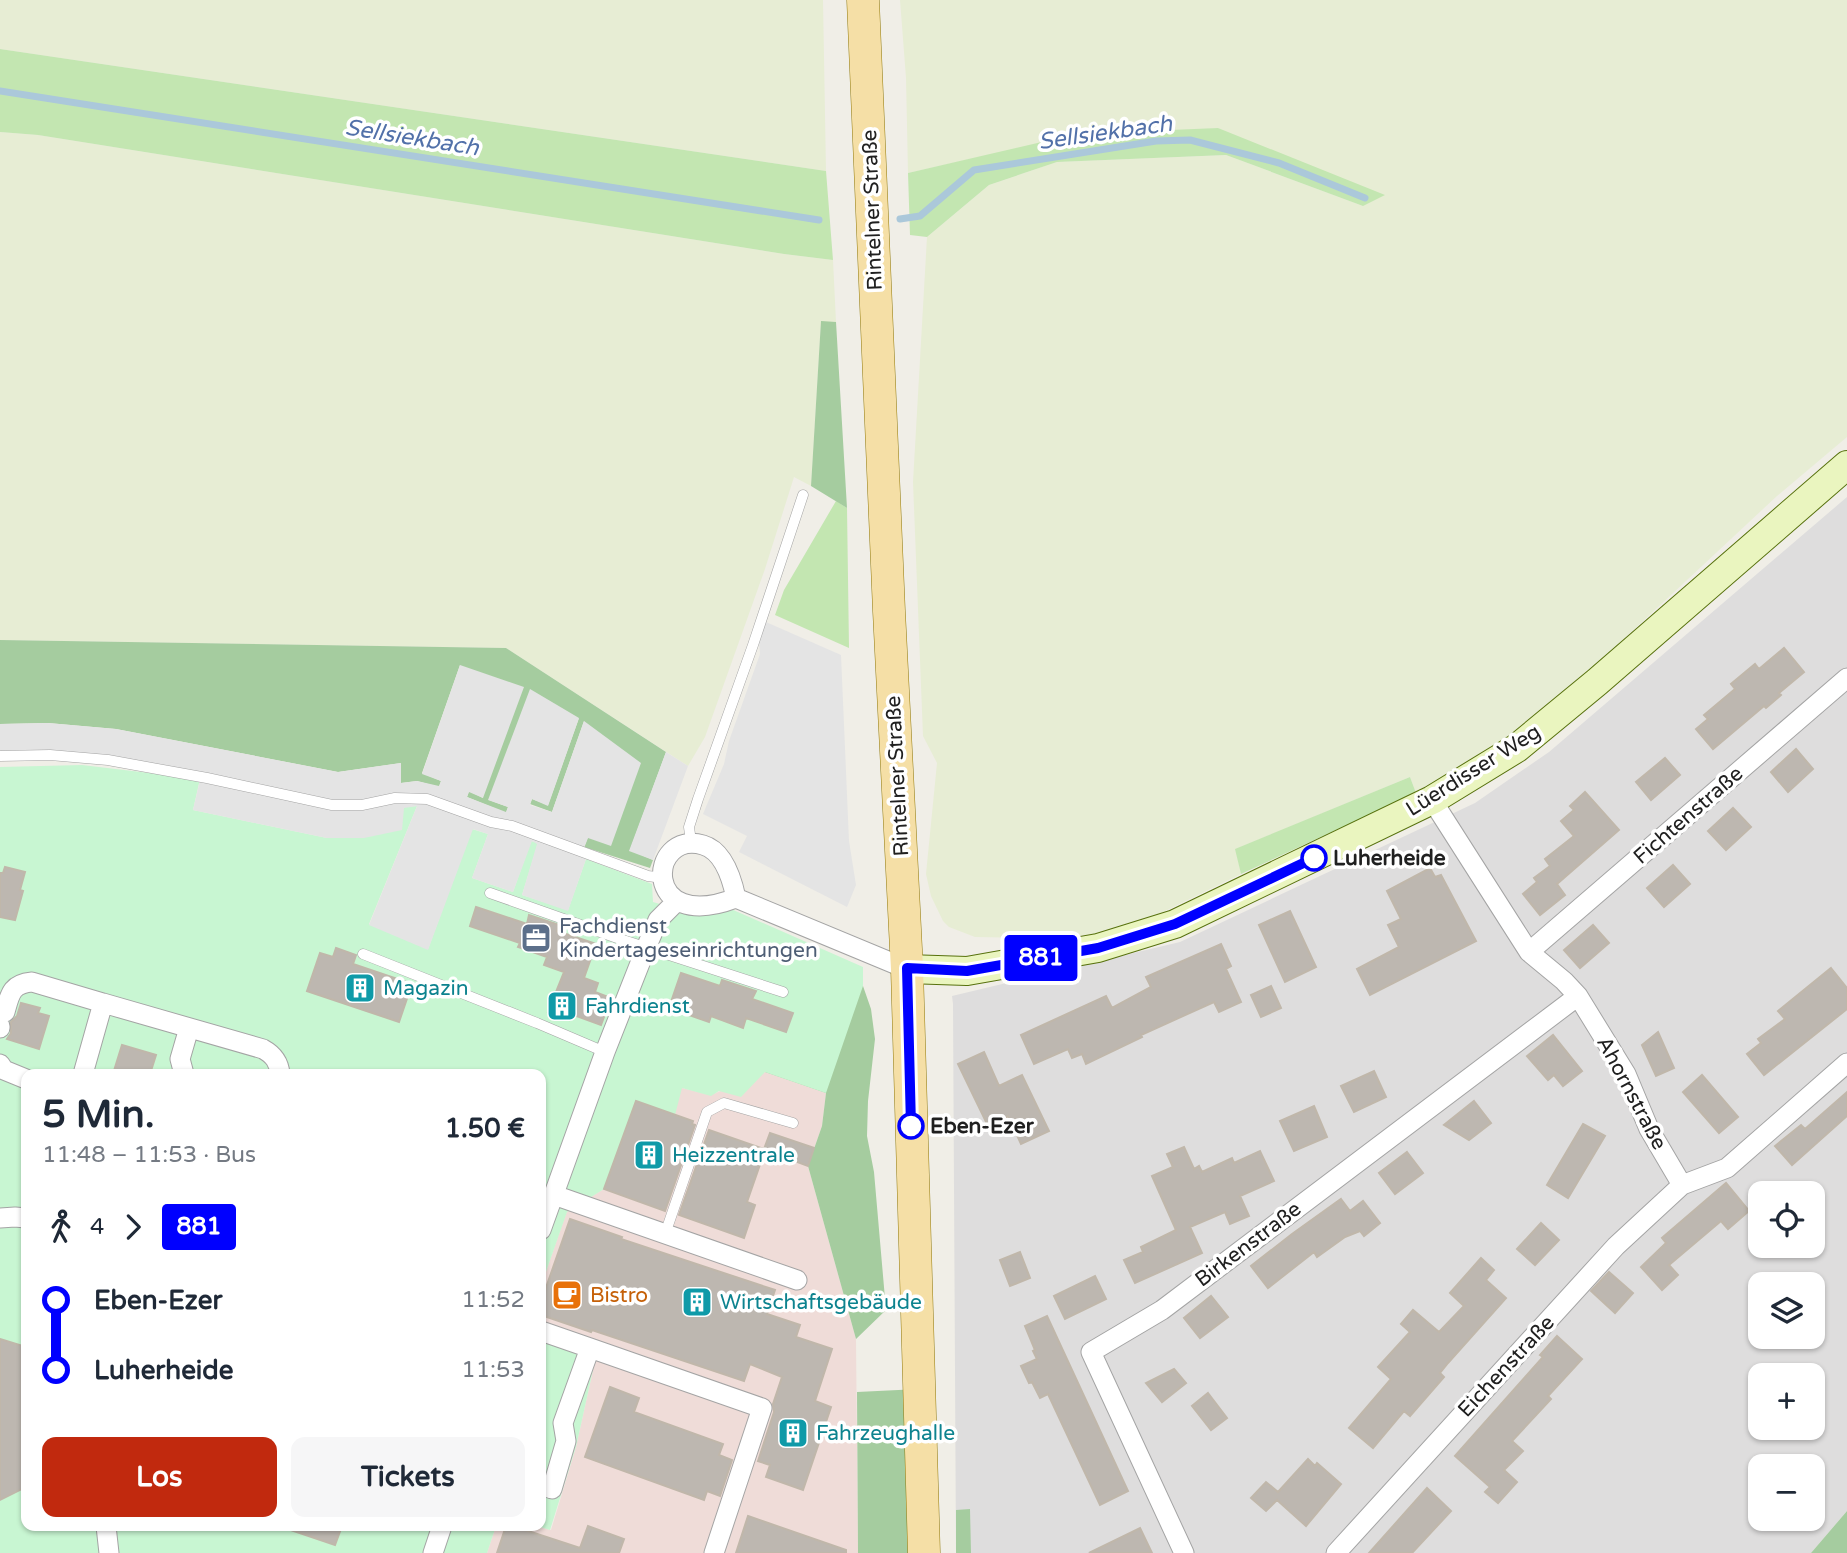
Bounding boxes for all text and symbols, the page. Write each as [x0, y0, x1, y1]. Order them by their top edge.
water label: Sellsiekbach [1037, 110, 1175, 156]
water label: Sellsiekbach [343, 114, 482, 163]
street label: Rintelner Straße [857, 129, 888, 291]
street label: Rintelner Straße [881, 695, 914, 857]
street label: Lüerdisser Weg [1401, 719, 1545, 822]
street label: Fichtenstraße [1629, 761, 1748, 870]
marker: Luherheide [1301, 845, 1327, 871]
place label: Luherheide [1333, 846, 1446, 871]
place label: Fachdienst Kindertageseinrichtungen [559, 914, 818, 963]
office icon: Fachdienst Kindertageseinrichtungen [519, 921, 553, 955]
line badge: 881 [1001, 935, 1081, 981]
text: 881 [1018, 943, 1064, 972]
building icon: Magazin [343, 971, 377, 1005]
place label: Magazin [383, 976, 469, 1001]
building icon: Fahrdienst [545, 989, 579, 1023]
place label: Fahrdienst [585, 994, 690, 1019]
street label: Ahornstraße [1591, 1032, 1672, 1154]
text: 5 Min. [42, 1092, 155, 1138]
text: 1.50 € [445, 1113, 525, 1144]
marker: Eben-Ezer [898, 1113, 924, 1139]
place label: Eben-Ezer [930, 1114, 1035, 1139]
building icon: Heizzentrale [632, 1138, 666, 1172]
text: 11:48 – 11:53 · Bus [42, 1141, 256, 1169]
place label: Heizzentrale [672, 1143, 795, 1168]
map controls [1748, 1181, 1825, 1531]
button: locate [1748, 1181, 1825, 1258]
street label: Birkenstraße [1190, 1196, 1306, 1292]
icon: walk [42, 1208, 80, 1246]
icon: forward [114, 1208, 152, 1246]
text: 881 [176, 1212, 222, 1241]
text: 4 [90, 1213, 104, 1241]
button: layers [1748, 1272, 1825, 1349]
cafe icon: Bistro [550, 1278, 584, 1312]
place label: Bistro [590, 1283, 648, 1308]
text: Eben-Ezer [94, 1285, 222, 1316]
building icon: Wirtschaftsgebäude [680, 1285, 714, 1319]
text: 11:52 [461, 1286, 525, 1314]
place label: Wirtschaftsgebäude [720, 1290, 922, 1315]
street label: Eichenstraße [1453, 1310, 1560, 1422]
text: Luherheide [94, 1355, 233, 1386]
text: 11:53 [461, 1356, 525, 1384]
button: + [1748, 1363, 1825, 1440]
building icon: Fahrzeughalle [776, 1416, 810, 1450]
place label: Fahrzeughalle [816, 1421, 955, 1446]
button: Los [42, 1437, 277, 1517]
button: Tickets [291, 1437, 525, 1517]
button: − [1748, 1454, 1825, 1531]

